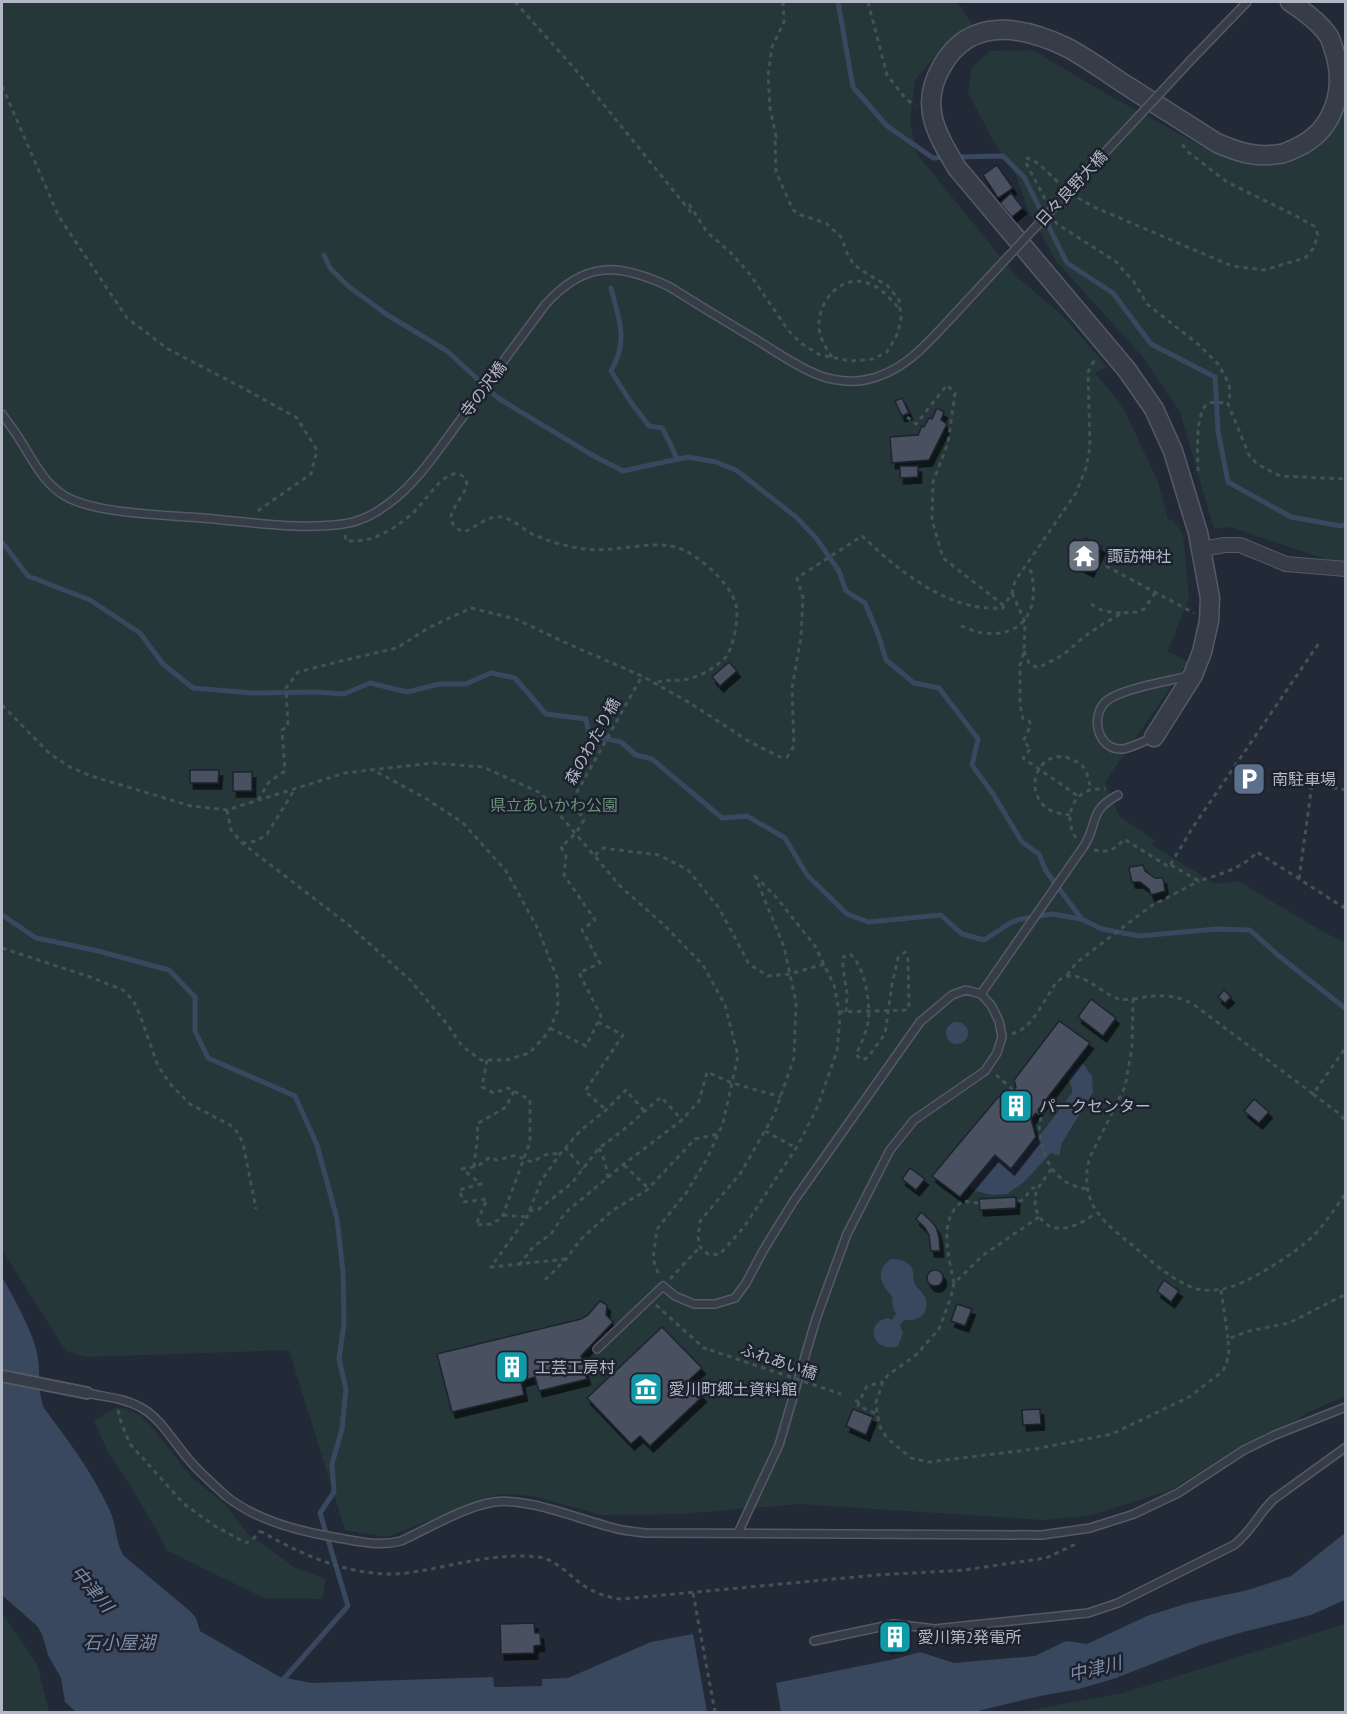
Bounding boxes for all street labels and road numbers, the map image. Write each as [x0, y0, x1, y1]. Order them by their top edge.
street label: 日々良野大橋 [1031, 146, 1111, 230]
street label: 寺の沢橋 [456, 357, 510, 421]
street label: 森のわたり橋 [560, 694, 624, 788]
street label: ふれあい橋 [738, 1339, 820, 1383]

